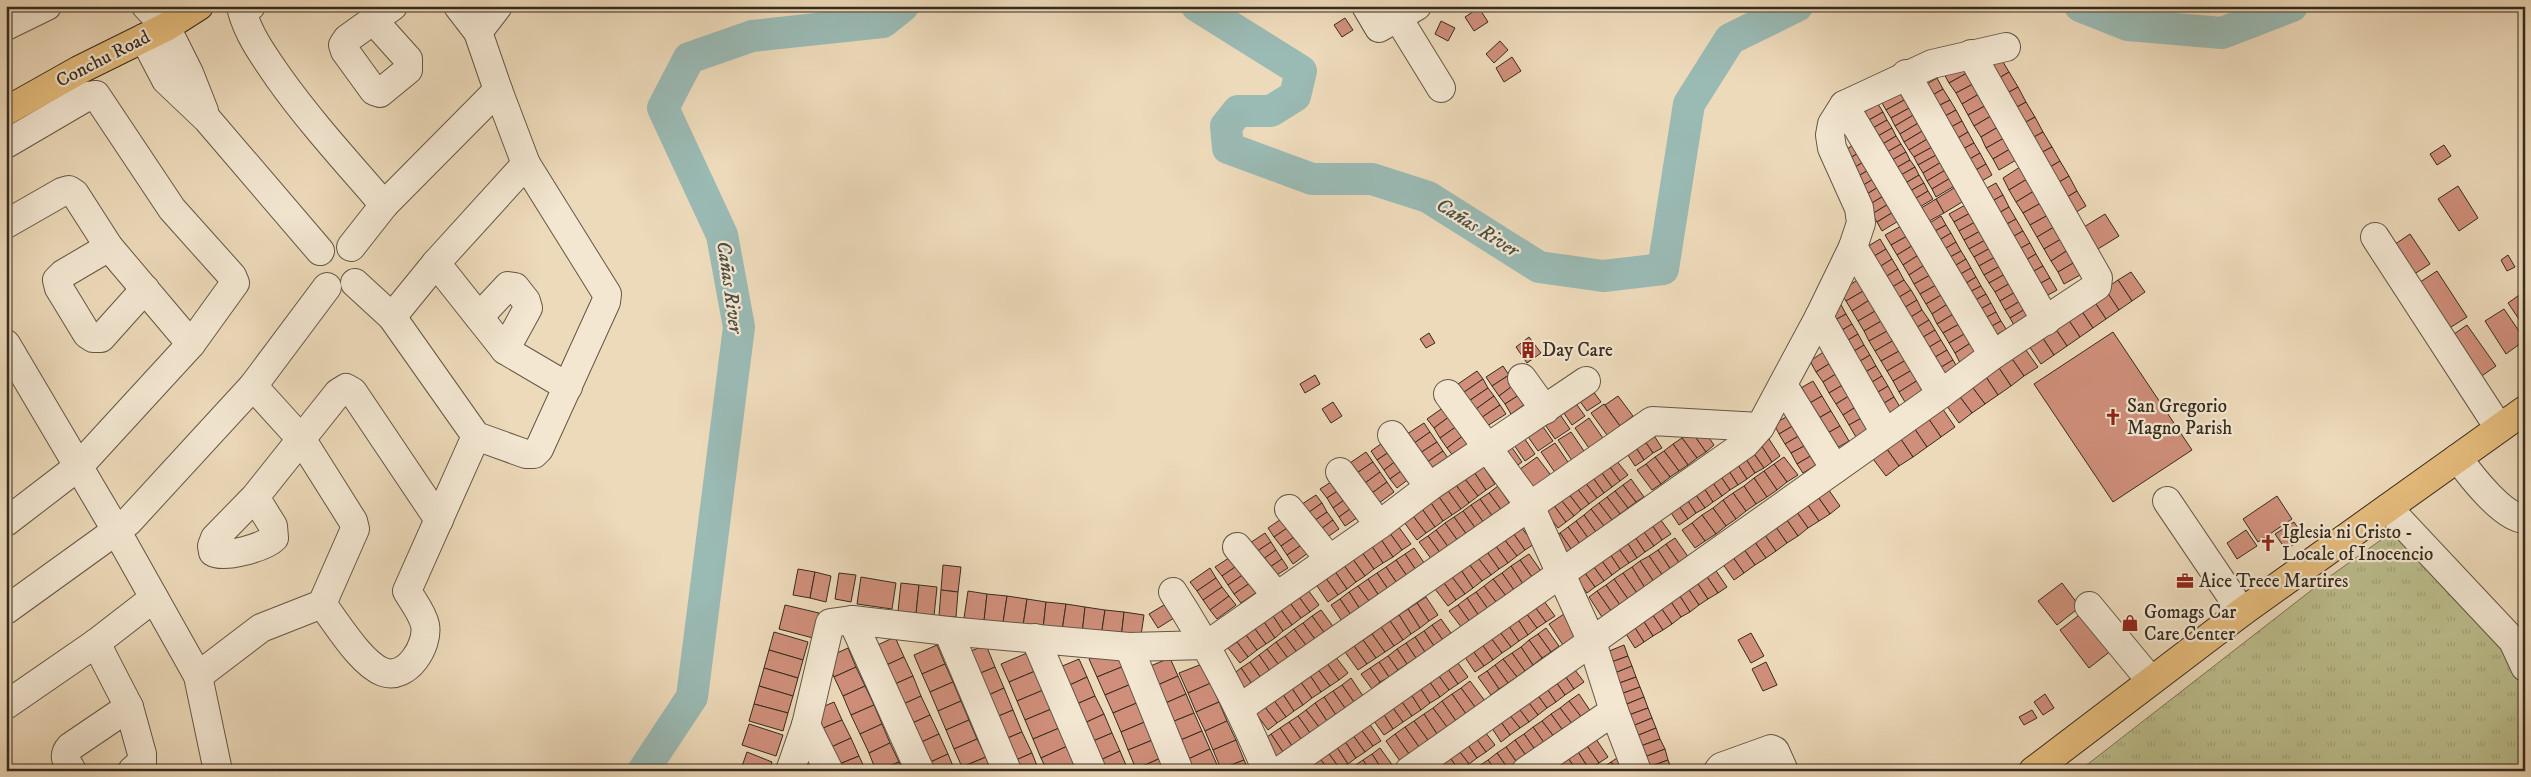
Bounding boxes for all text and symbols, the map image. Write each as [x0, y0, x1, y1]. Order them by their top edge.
street label: Conchu Road [52, 25, 154, 92]
water label: Cañas River [1431, 193, 1525, 264]
water label: Cañas River [710, 239, 748, 337]
place label: Day Care [1542, 339, 1613, 362]
building icon: Day Care [1518, 340, 1538, 360]
place label: San Gregorio Magno Parish [2127, 395, 2232, 440]
church icon: San Gregorio Magno Parish [2103, 407, 2123, 427]
place label: Iglesia ni Cristo - Locale of Inocencio [2282, 521, 2433, 566]
church icon: Iglesia ni Cristo - Locale of Inocencio [2258, 533, 2278, 553]
place label: Aice Trece Martires [2199, 570, 2348, 593]
office icon: Aice Trece Martires [2175, 571, 2195, 591]
place label: Gomags Car Care Center [2144, 601, 2236, 646]
shop icon: Gomags Car Care Center [2120, 613, 2140, 633]

